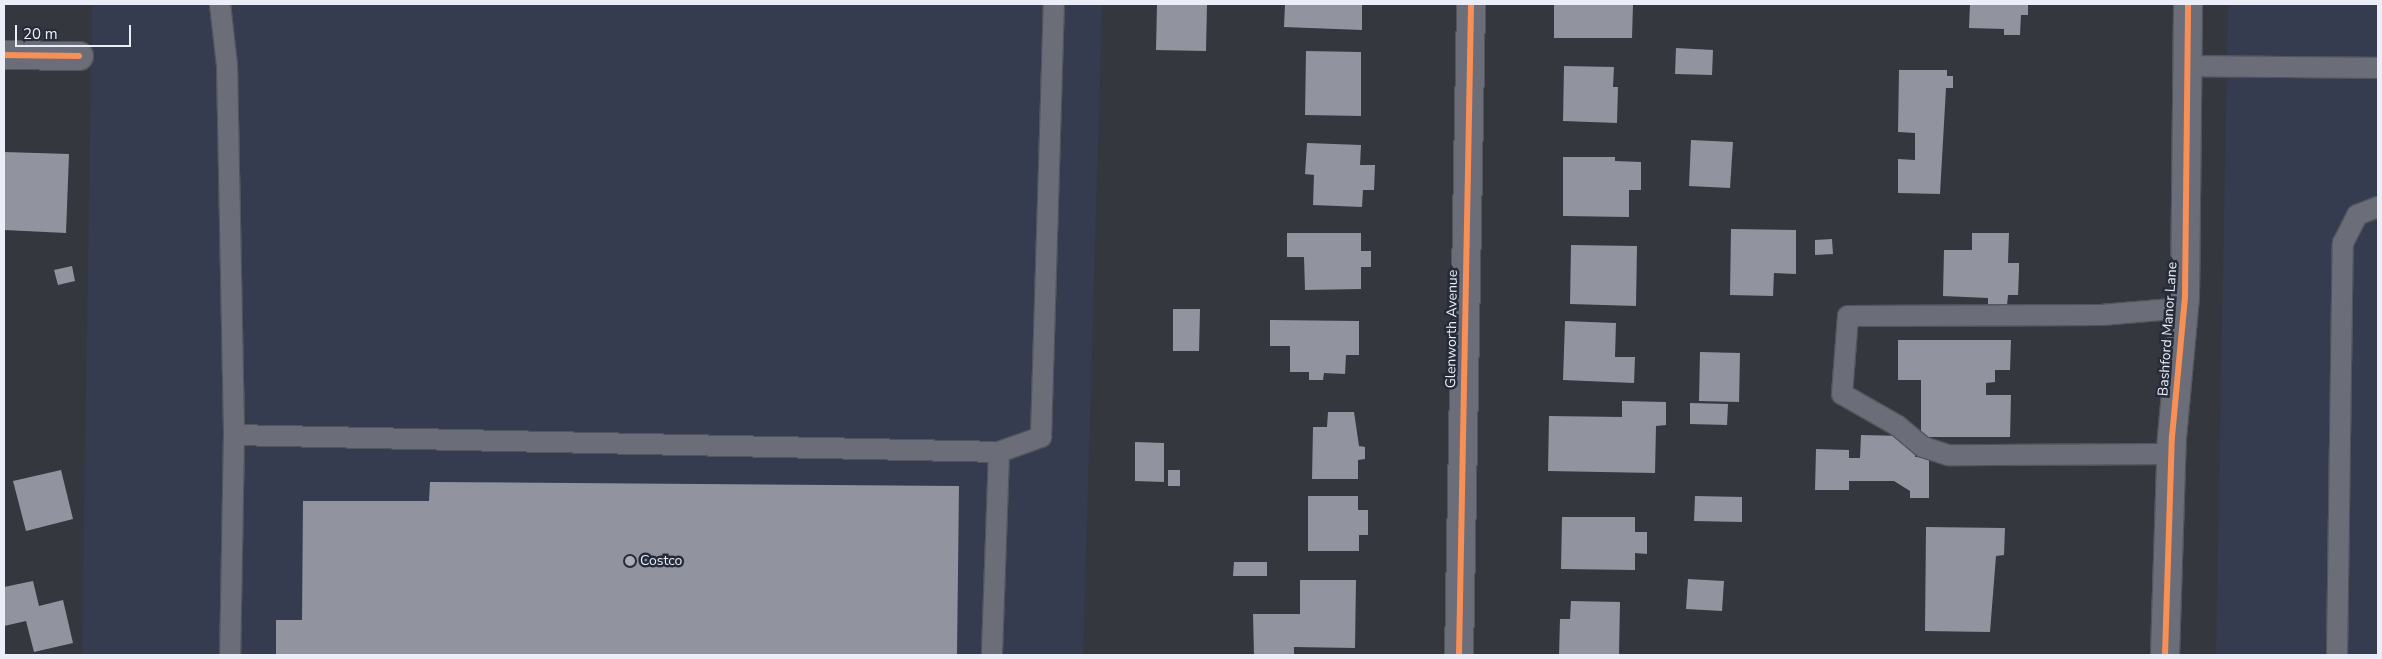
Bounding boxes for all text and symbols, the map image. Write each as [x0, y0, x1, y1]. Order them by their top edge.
scale bar [18, 15, 134, 47]
text: 20 m [23, 24, 58, 44]
street label: Bashford Manor Lane [2155, 261, 2181, 397]
street label: Glenworth Avenue [1443, 270, 1461, 388]
place label: Costco [640, 553, 682, 569]
marker: Costco [624, 555, 636, 567]

